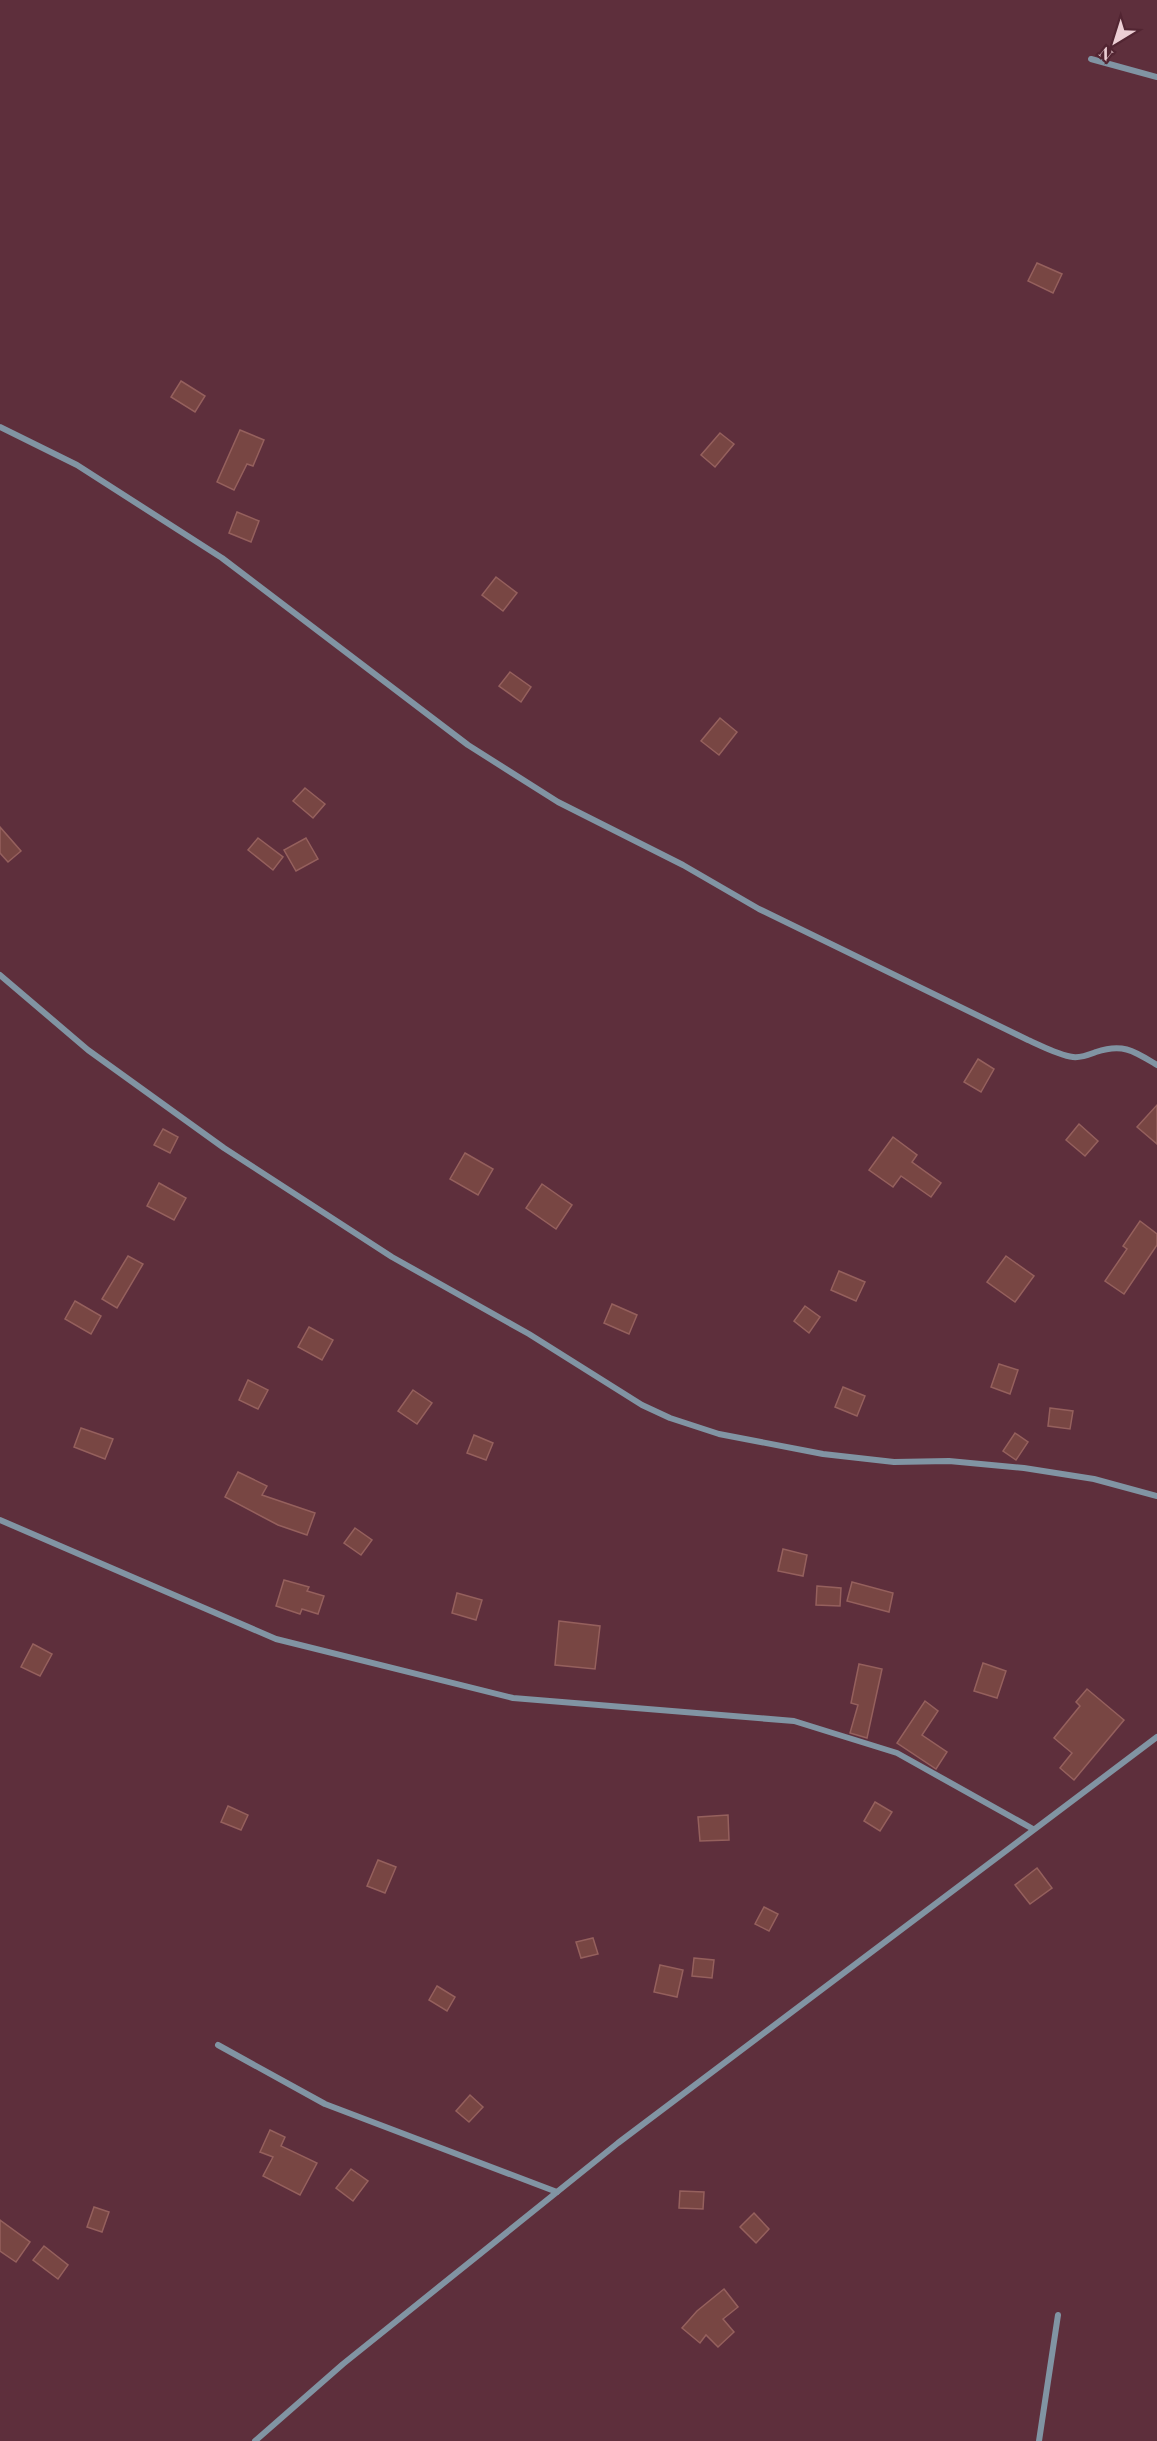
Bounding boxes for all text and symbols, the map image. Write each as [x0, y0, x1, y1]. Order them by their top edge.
north arrow [1085, 12, 1145, 72]
text: N [1094, 42, 1116, 66]

